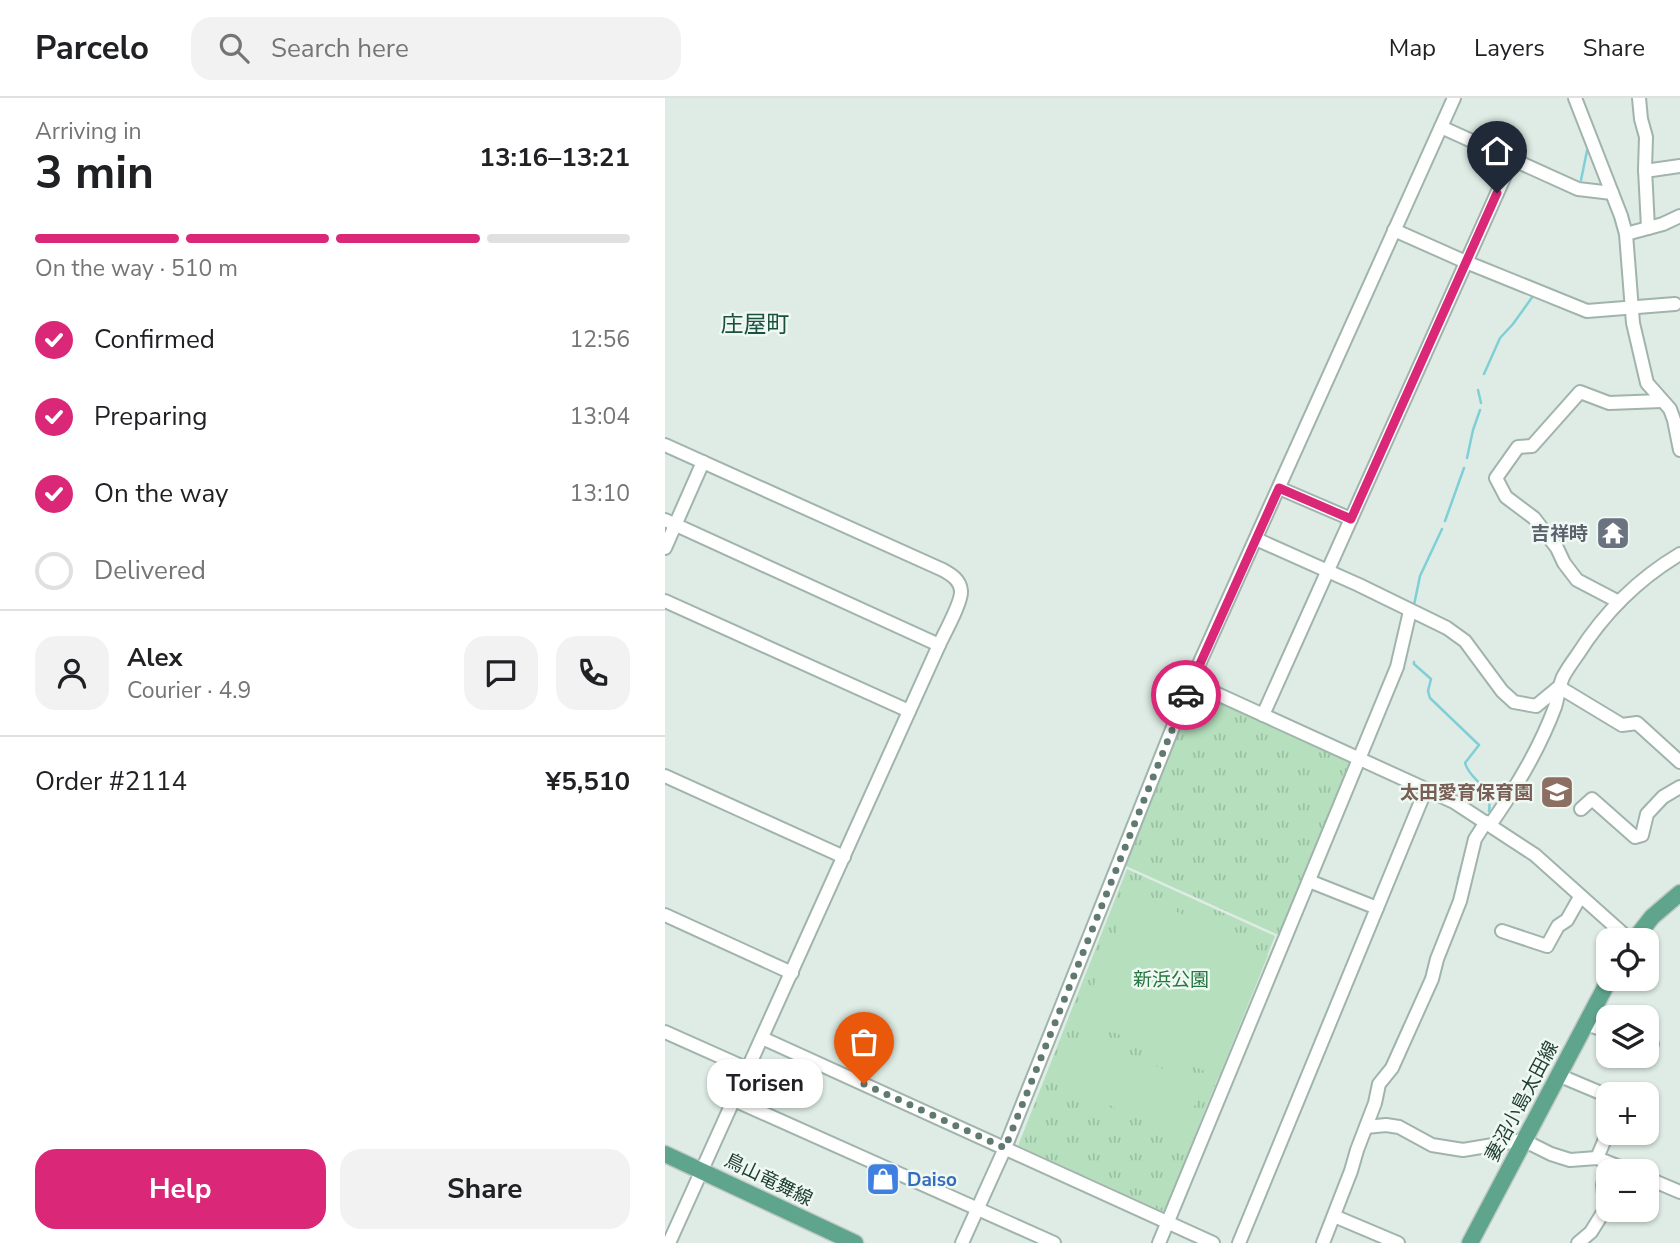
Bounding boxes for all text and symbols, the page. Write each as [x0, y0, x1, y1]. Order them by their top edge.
search box [191, 17, 681, 80]
text: Parcelo [35, 26, 149, 71]
icon: search [215, 29, 253, 67]
text: Search here [271, 31, 409, 66]
text: Map [1389, 32, 1436, 64]
text: Layers [1474, 32, 1545, 64]
text: Share [1583, 32, 1645, 64]
text: Arriving in [35, 116, 142, 147]
pin [1467, 121, 1527, 193]
icon: home [1478, 132, 1516, 170]
text: 13:16–13:21 [479, 140, 630, 175]
text: 3 min [35, 141, 154, 204]
text: On the way · 510 m [35, 253, 238, 284]
district label: 庄屋町 [721, 309, 790, 340]
icon: check [35, 321, 73, 359]
text: Confirmed [94, 322, 215, 357]
text: 12:56 [570, 324, 630, 355]
icon: check [35, 398, 73, 436]
text: Preparing [94, 399, 207, 434]
text: 13:04 [570, 401, 630, 432]
icon: check [35, 475, 73, 513]
text: On the way [94, 476, 228, 511]
text: 13:10 [570, 478, 630, 509]
temple icon: 吉祥時 [1594, 514, 1632, 552]
place label: 吉祥時 [1531, 521, 1588, 547]
text: Delivered [94, 553, 206, 588]
button: person [35, 636, 109, 710]
button: chat [464, 636, 538, 710]
button: phone [556, 636, 630, 710]
text: Alex [127, 640, 183, 675]
courier [1151, 660, 1221, 730]
text: Courier · 4.9 [127, 675, 251, 706]
icon: car [1167, 676, 1205, 714]
text: Order #2114 [35, 764, 187, 799]
text: ¥5,510 [546, 764, 630, 799]
school or university icon: 太田愛育保育園 [1538, 773, 1576, 811]
place label: 太田愛育保育園 [1400, 780, 1533, 806]
map controls [1596, 928, 1659, 1222]
button: locate [1596, 928, 1659, 991]
park label: 新浜公園 [1133, 967, 1209, 993]
button: layers [1596, 1005, 1659, 1068]
pin [834, 1012, 894, 1084]
icon: bag [845, 1023, 883, 1061]
street label: 妻沼小島太田線 [1479, 1037, 1565, 1166]
callout: Torisen [706, 1060, 822, 1108]
text: Torisen [726, 1068, 804, 1099]
button: + [1596, 1082, 1659, 1145]
street label: 鳥山竜舞線 [720, 1147, 817, 1212]
button: Help [35, 1149, 326, 1229]
button: Share [340, 1149, 630, 1229]
button: − [1596, 1159, 1659, 1222]
shop icon: Daiso [864, 1160, 902, 1198]
place label: Daiso [907, 1167, 957, 1193]

